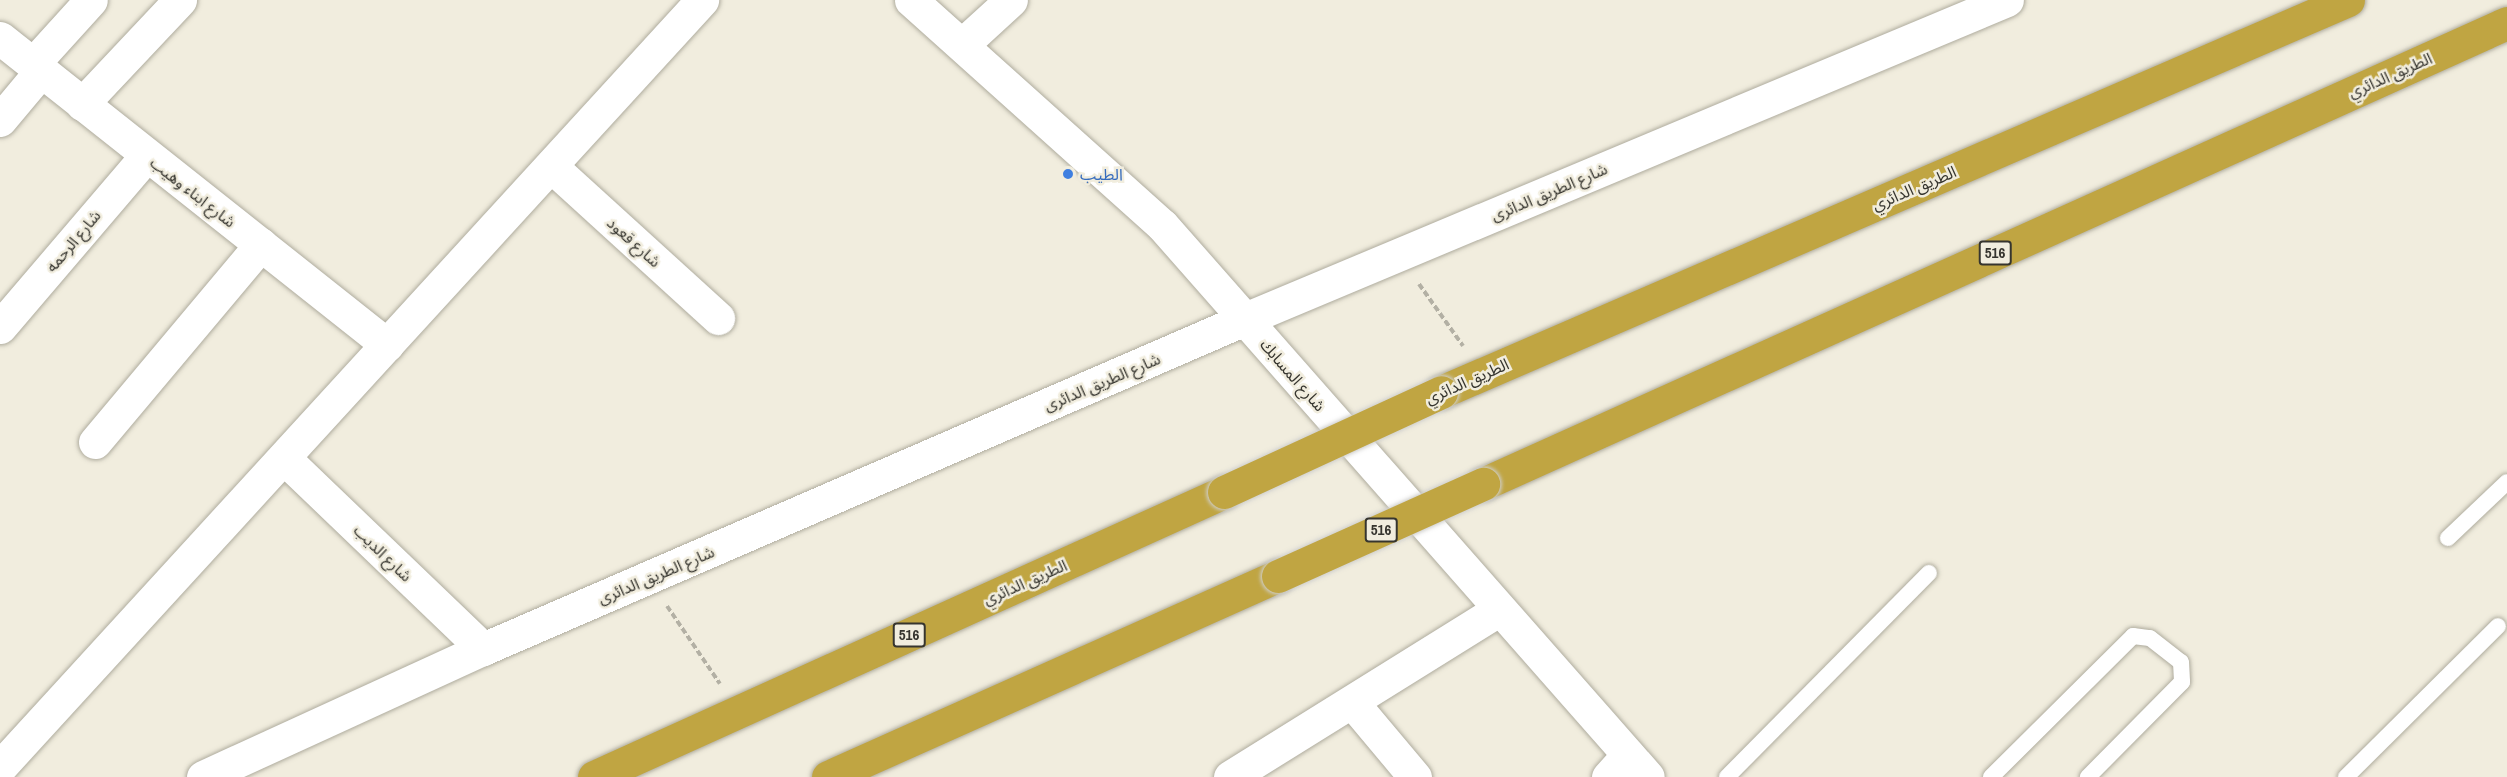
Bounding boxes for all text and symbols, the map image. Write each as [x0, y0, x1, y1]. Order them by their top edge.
street label: الطريق الدائري [2345, 48, 2435, 102]
street label: شارع ابناء وهيب [146, 153, 240, 231]
street label: شارع الطريق الدائرى [1488, 159, 1610, 225]
street label: الطريق الدائري [1869, 162, 1959, 214]
place label: الطيب [1080, 164, 1123, 184]
marker: الطيب [1061, 167, 1075, 181]
street label: شارع الرحمه [42, 206, 104, 276]
street label: شارع قعود [603, 213, 665, 271]
road number: 516 [1978, 241, 2012, 265]
street label: شارع المسابك [1256, 335, 1330, 415]
street label: شارع الطريق الدائرى [1041, 349, 1163, 415]
street label: الطريق الدائري [1422, 354, 1512, 408]
road number: 516 [1364, 518, 1398, 542]
street label: شارع الديب [350, 521, 416, 585]
street label: شارع الطريق الدائرى [595, 542, 717, 608]
street label: الطريق الدائري [980, 555, 1070, 609]
road number: 516 [892, 623, 926, 647]

